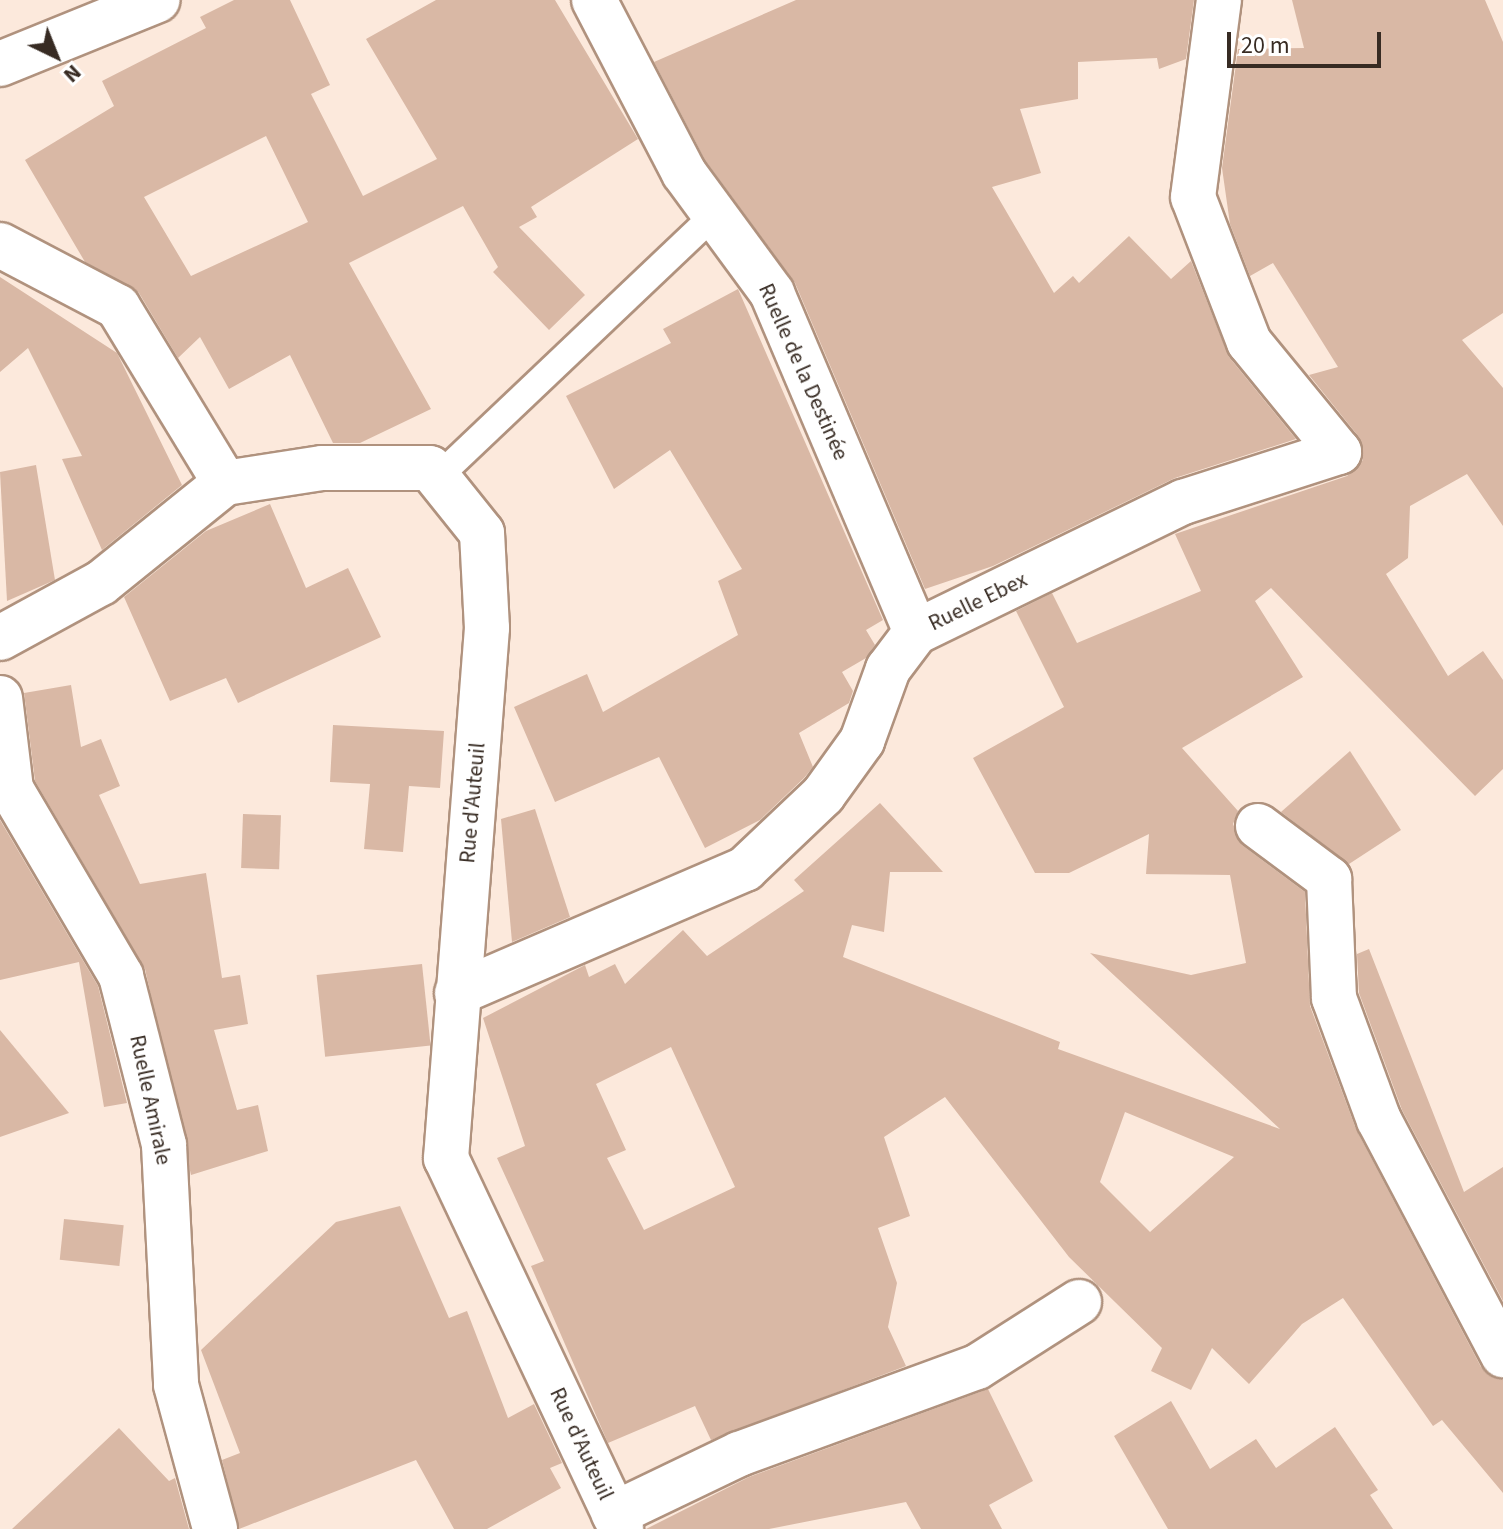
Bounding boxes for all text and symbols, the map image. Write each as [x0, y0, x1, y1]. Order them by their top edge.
north arrow [16, 16, 96, 96]
scale bar [1231, 16, 1385, 66]
text: 20 m [1241, 28, 1290, 63]
text: N [56, 57, 89, 90]
street label: Ruelle de la Destinée [752, 280, 854, 464]
street label: Ruelle Ebex [924, 567, 1032, 637]
street label: Rue d'Auteuil [455, 742, 491, 864]
street label: Ruelle Amirale [123, 1033, 177, 1167]
street label: Rue d'Auteuil [543, 1384, 619, 1504]

